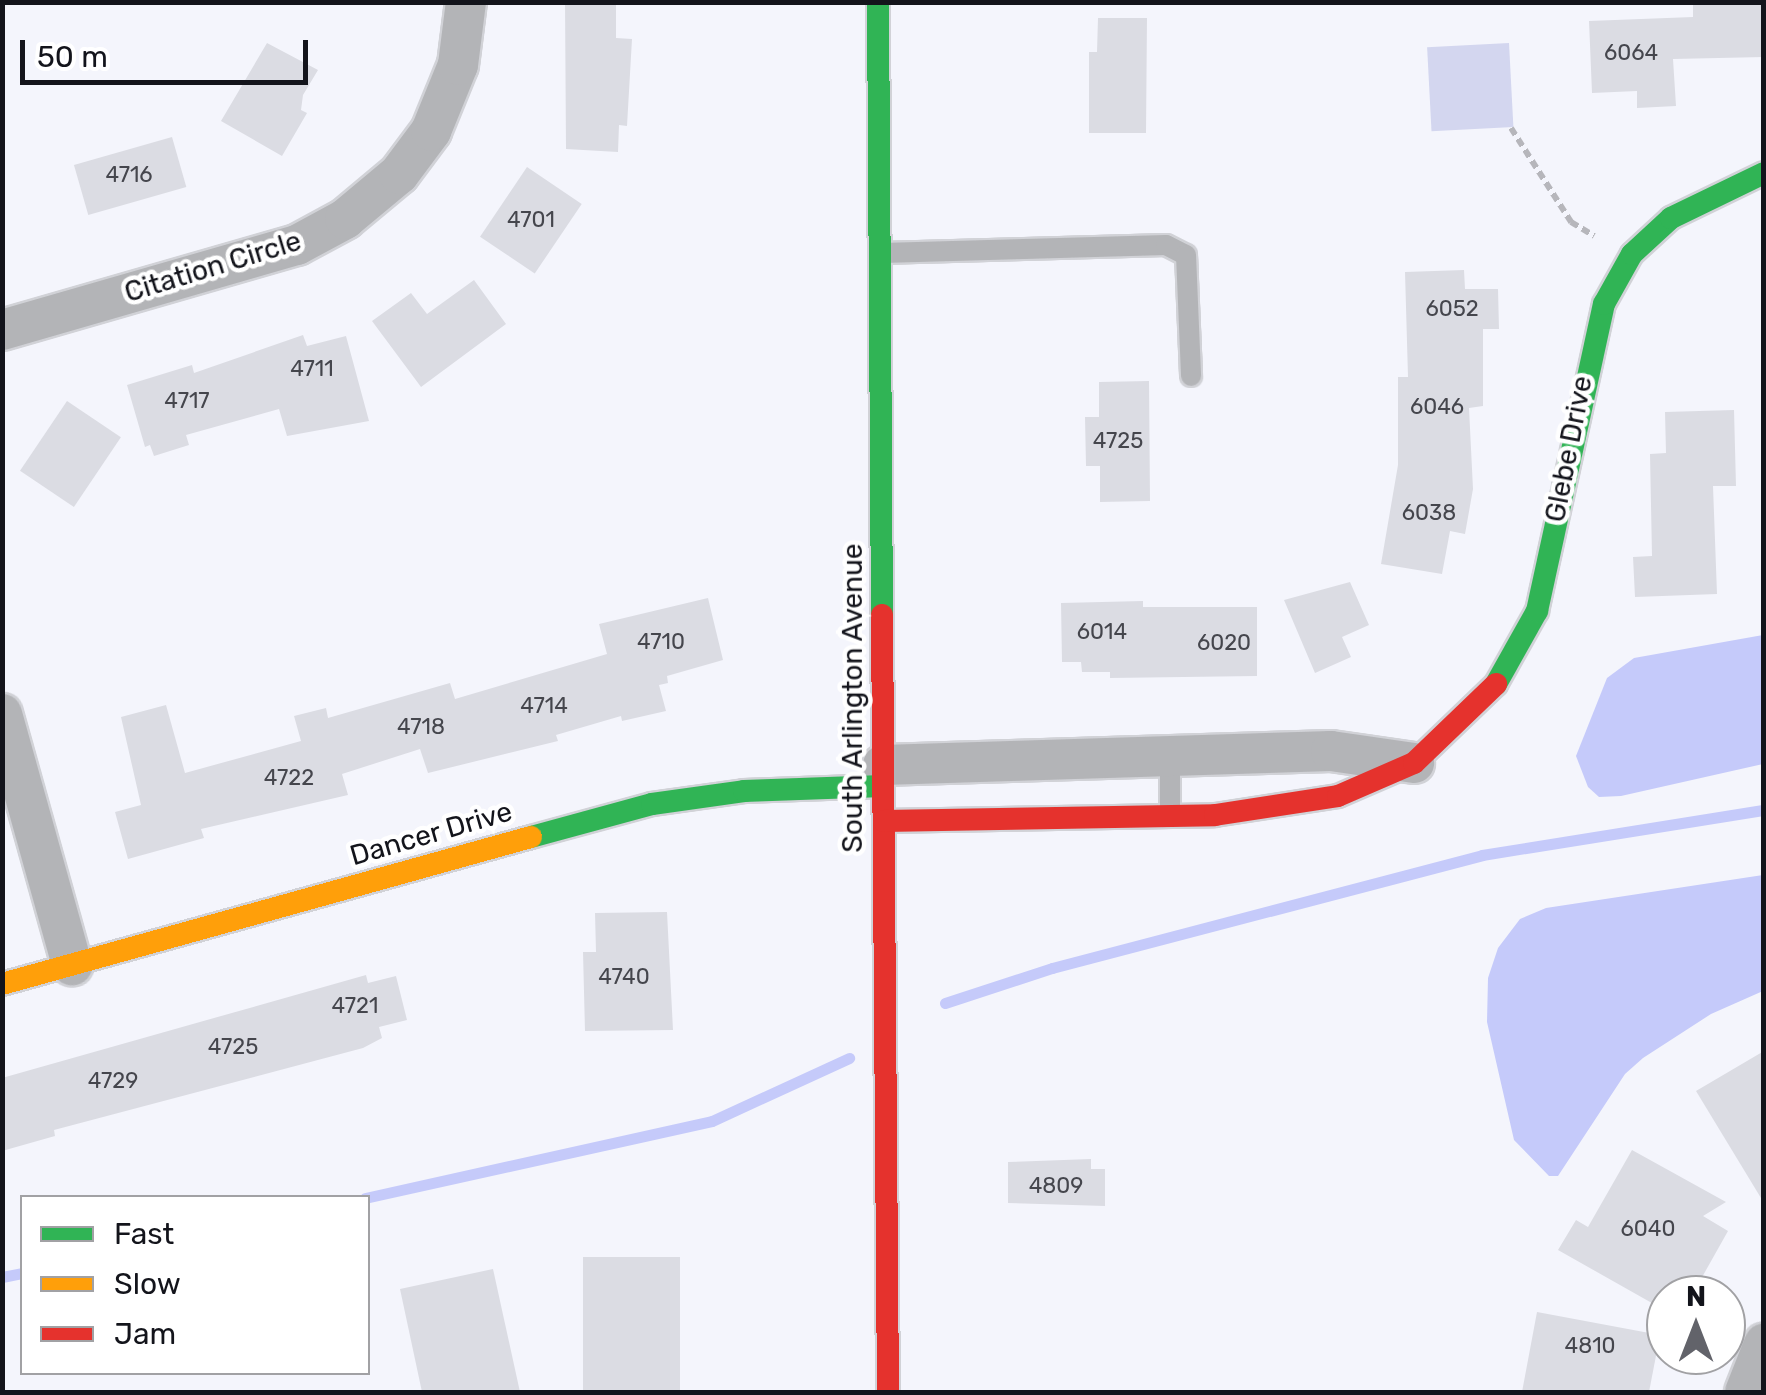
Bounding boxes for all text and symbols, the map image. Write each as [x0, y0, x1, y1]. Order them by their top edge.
scale bar [25, 20, 312, 82]
text: 50 m [37, 39, 108, 75]
house number: 6064 [1604, 40, 1658, 66]
house number: 4716 [105, 162, 153, 188]
house number: 4701 [507, 207, 555, 233]
street label: Citation Circle [121, 224, 305, 310]
house number: 6052 [1425, 296, 1479, 322]
house number: 4711 [290, 356, 334, 382]
street label: Glebe Drive [1538, 373, 1600, 525]
house number: 4717 [164, 388, 210, 414]
house number: 6046 [1410, 394, 1464, 420]
house number: 4725 [1093, 428, 1143, 454]
house number: 6038 [1402, 500, 1456, 526]
street label: South Arlington Avenue [836, 543, 870, 853]
house number: 6014 [1077, 619, 1127, 645]
house number: 4710 [637, 629, 685, 655]
house number: 6020 [1197, 630, 1251, 656]
house number: 4714 [520, 693, 568, 719]
house number: 4718 [397, 714, 445, 740]
house number: 4722 [264, 765, 314, 791]
street label: Dancer Drive [346, 795, 516, 873]
house number: 4740 [598, 964, 650, 990]
house number: 4721 [332, 993, 378, 1019]
house number: 4725 [208, 1034, 258, 1060]
house number: 4729 [88, 1068, 138, 1094]
house number: 4809 [1029, 1173, 1083, 1199]
legend [20, 1195, 370, 1375]
text: Fast [114, 1216, 174, 1252]
house number: 6040 [1621, 1216, 1675, 1242]
text: Slow [114, 1266, 181, 1302]
north arrow [1646, 1275, 1746, 1375]
text: N [1686, 1280, 1706, 1313]
text: Jam [114, 1316, 176, 1352]
house number: 4810 [1564, 1333, 1616, 1359]

